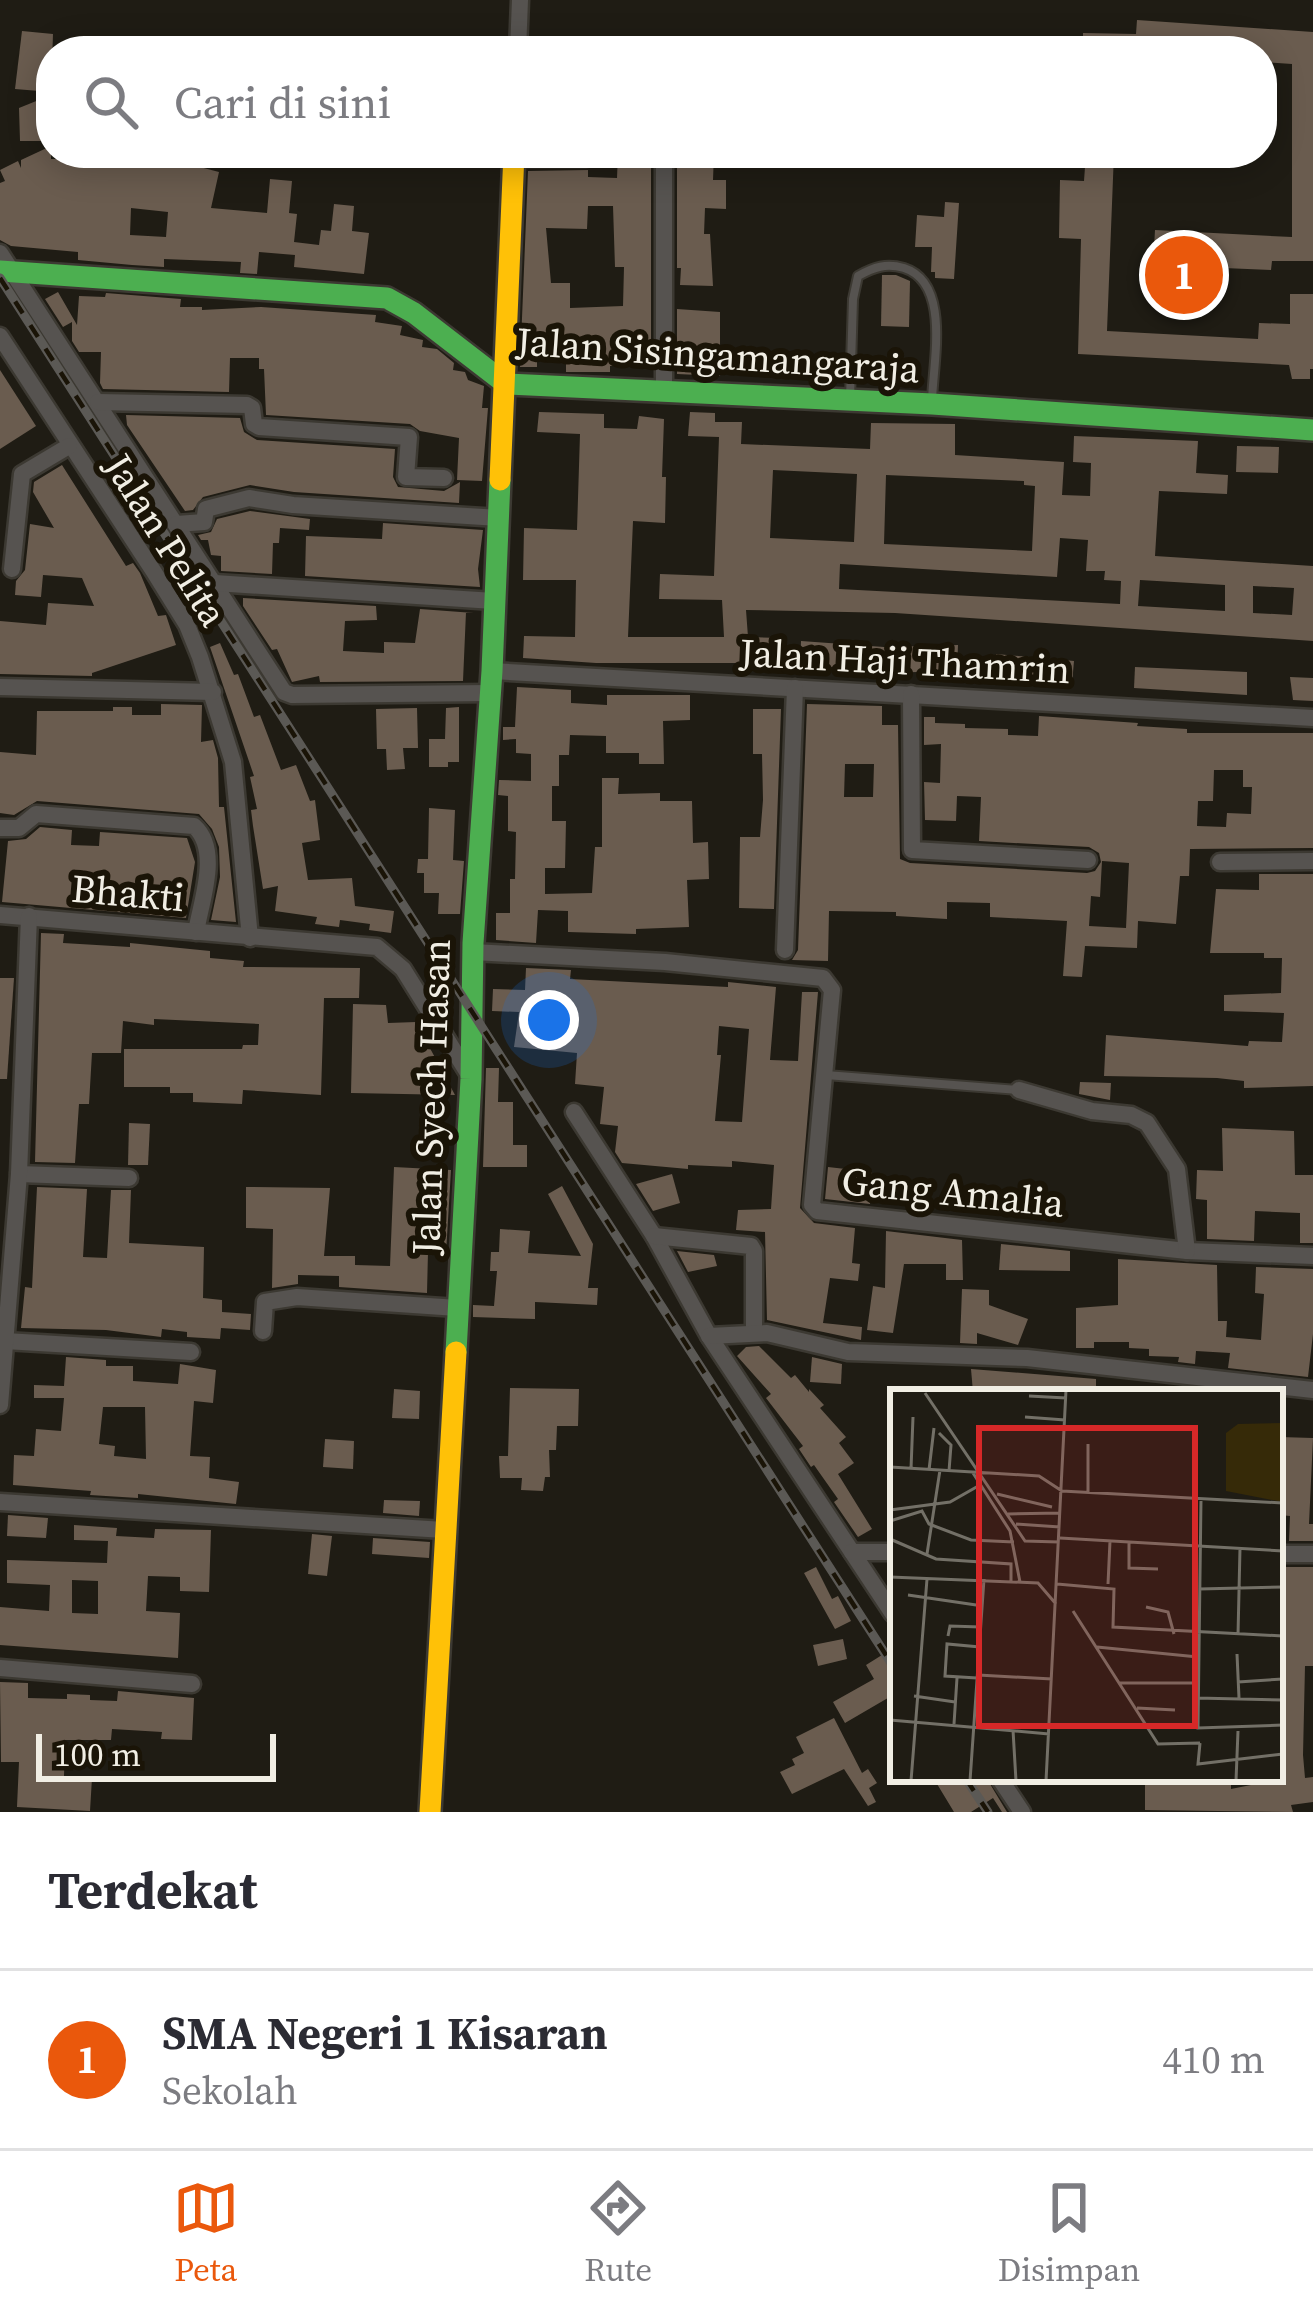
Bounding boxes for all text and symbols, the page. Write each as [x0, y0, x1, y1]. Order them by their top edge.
search box [36, 36, 1277, 168]
icon: search [78, 69, 144, 135]
text: Cari di sini [174, 71, 391, 133]
pin: 1 [1145, 230, 1223, 320]
street label: Jalan Sisingamangaraja [514, 314, 921, 396]
street label: Jalan Pelita [91, 443, 240, 637]
street label: Jalan Haji Thamrin [737, 626, 1072, 696]
street label: Bhakti [69, 862, 187, 924]
street label: Jalan Syech Hasan [399, 938, 463, 1257]
your location [519, 990, 579, 1050]
street label: Gang Amalia [839, 1154, 1067, 1230]
inset map [890, 1389, 1283, 1782]
scale bar [36, 1728, 276, 1781]
text: 100 m [54, 1732, 141, 1777]
text: Terdekat [48, 1855, 257, 1925]
text: SMA Negeri 1 Kisaran [162, 2002, 608, 2064]
text: 1 [76, 2033, 98, 2086]
text: 410 m [1162, 2033, 1265, 2086]
text: Sekolah [162, 2064, 298, 2117]
tab: Peta [173, 2175, 239, 2292]
tab: Rute [584, 2175, 652, 2292]
tab: Disimpan [998, 2175, 1140, 2292]

